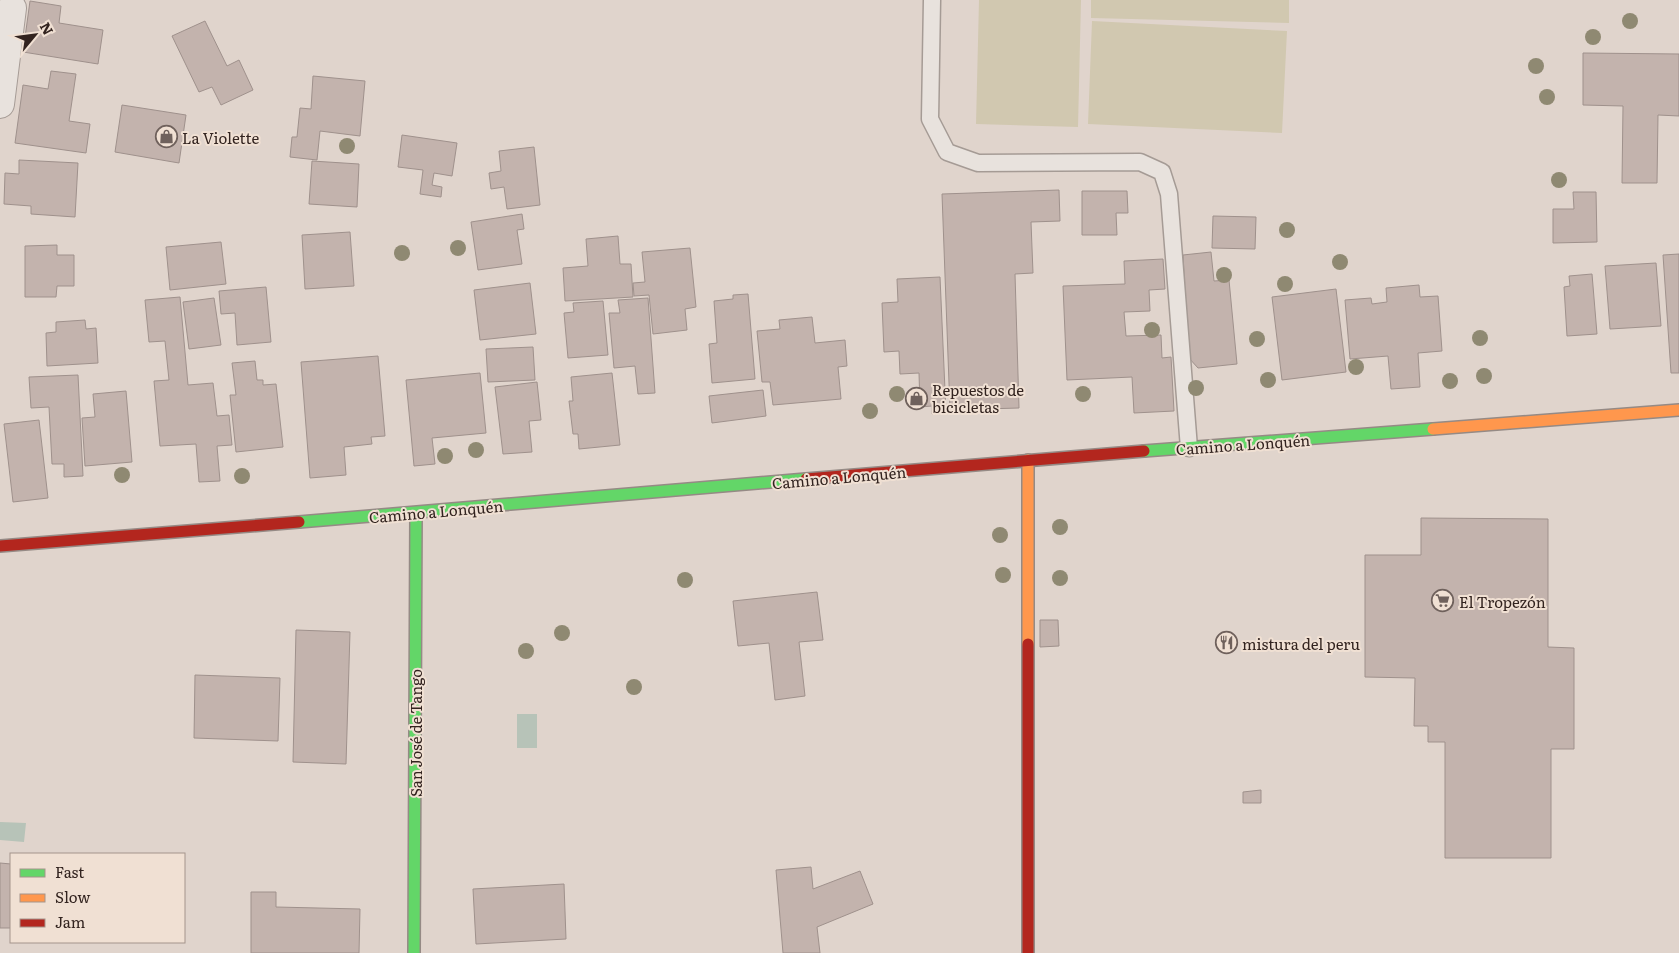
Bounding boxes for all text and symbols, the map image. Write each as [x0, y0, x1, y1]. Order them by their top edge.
north arrow [10, 10, 60, 60]
text: N [36, 18, 59, 38]
shop icon: La Violette [154, 125, 178, 149]
place label: La Violette [182, 126, 260, 149]
place label: Repuestos de bicicletas [932, 378, 1024, 418]
shop icon: Repuestos de bicicletas [904, 386, 928, 410]
street label: Camino a Lonquén [1175, 428, 1311, 460]
street label: Camino a Lonquén [771, 460, 907, 494]
street label: Camino a Lonquén [368, 494, 504, 528]
supermarket icon: El Tropezón [1431, 589, 1455, 613]
place label: El Tropezón [1459, 590, 1546, 613]
restaurant icon: mistura del peru [1214, 631, 1238, 655]
place label: mistura del peru [1242, 632, 1360, 655]
street label: San José de Tango [404, 669, 427, 797]
legend [10, 853, 185, 943]
text: Fast [55, 860, 84, 883]
text: Slow [55, 885, 90, 908]
text: Jam [55, 910, 86, 933]

